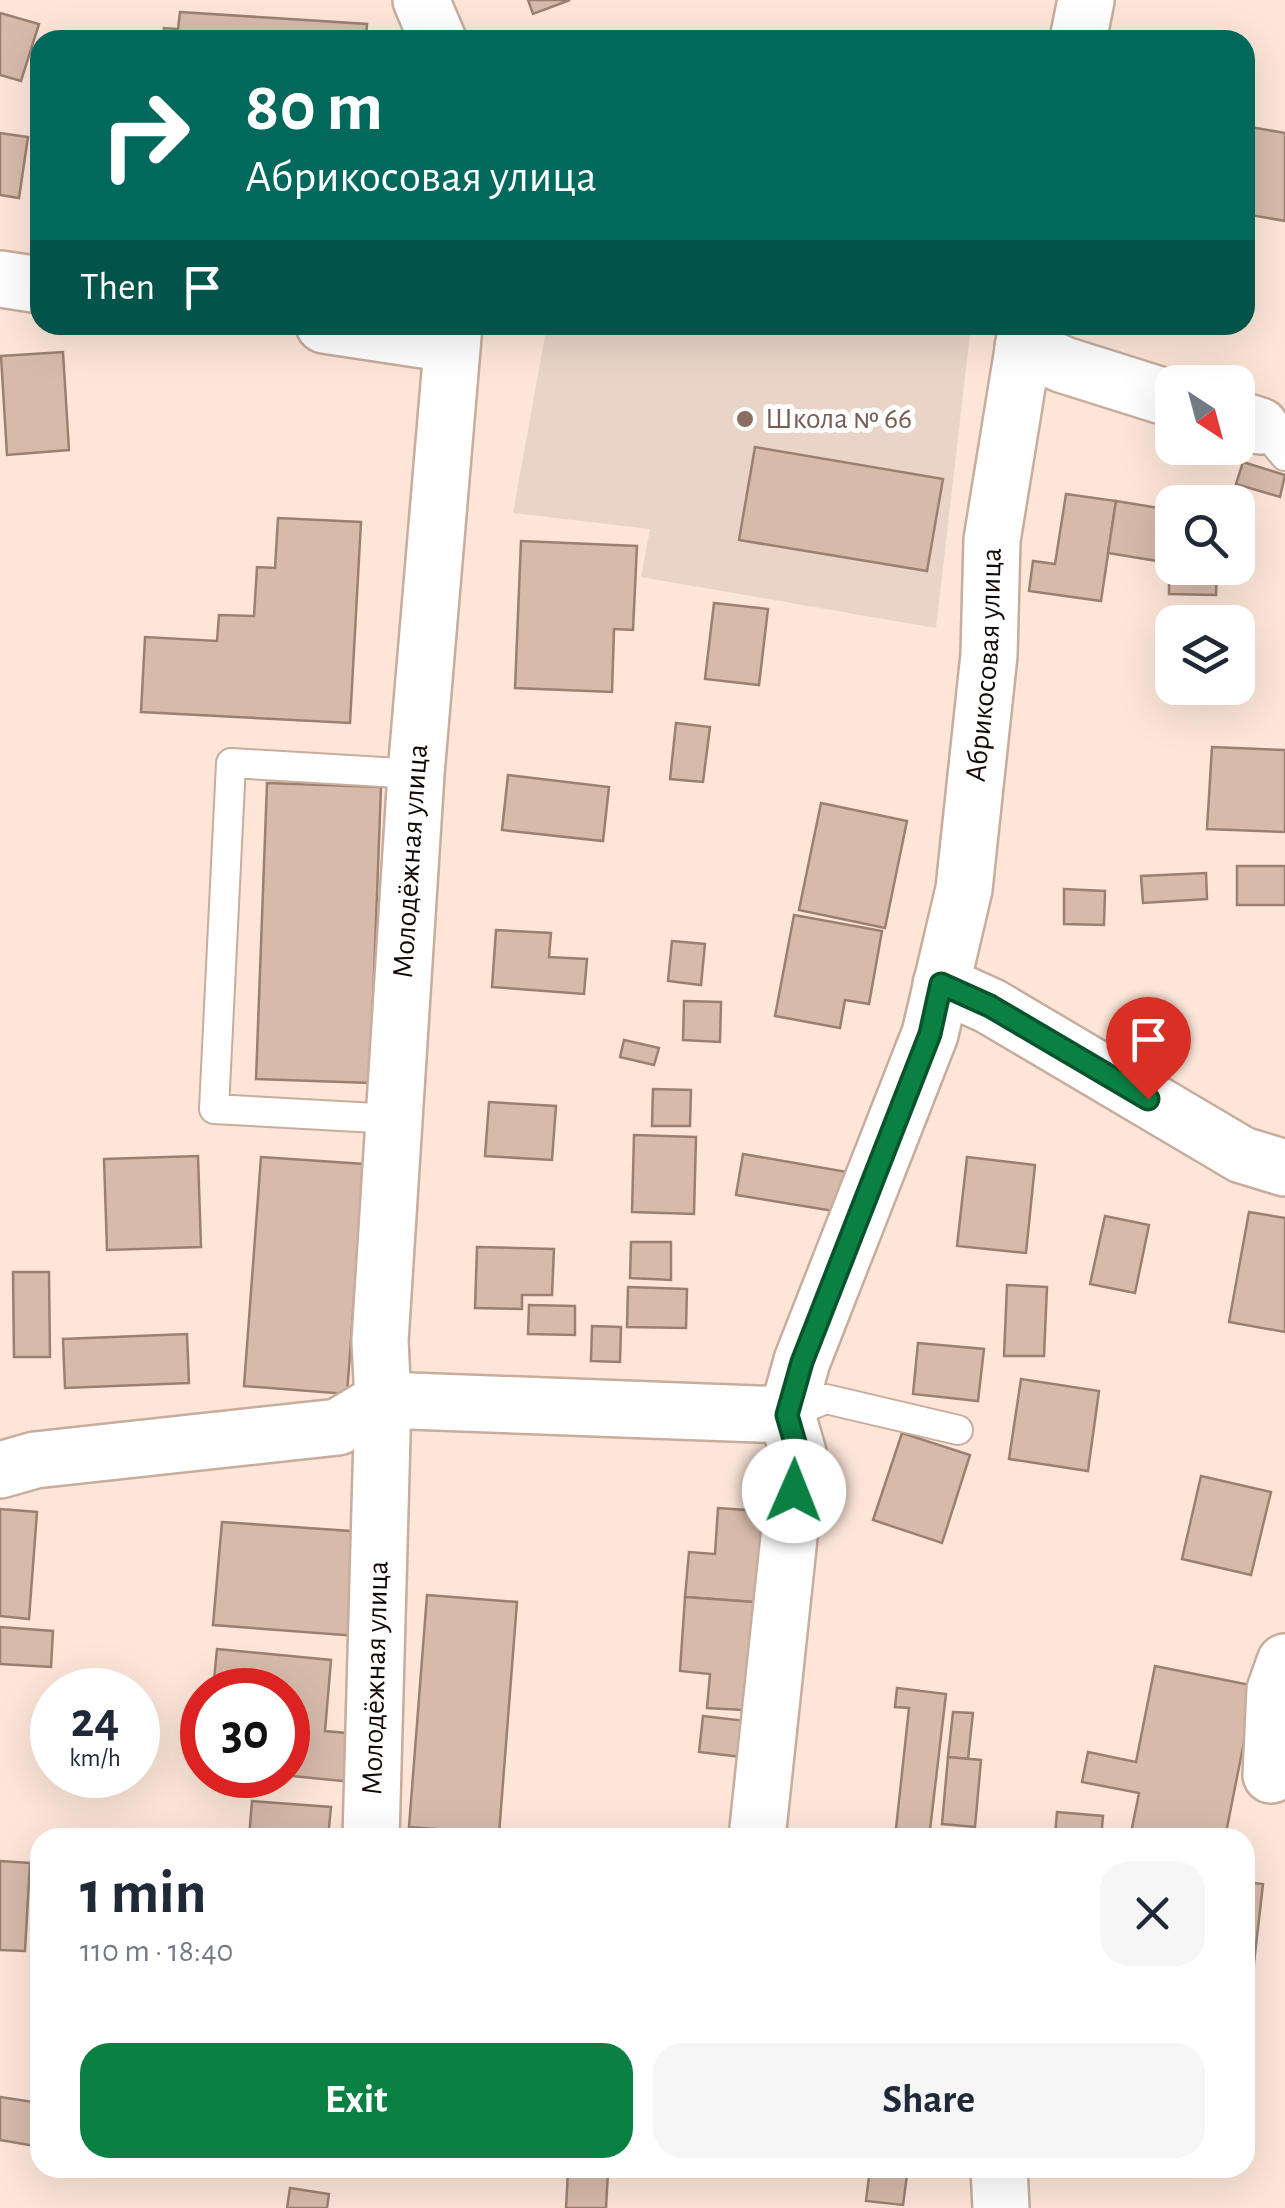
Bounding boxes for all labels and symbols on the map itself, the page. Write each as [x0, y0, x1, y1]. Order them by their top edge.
north arrow [1155, 365, 1255, 465]
place label: Школа № 66 [765, 404, 912, 434]
marker: Школа № 66 [734, 408, 756, 430]
street label: Абрикосовая улица [961, 547, 1007, 783]
street label: Молодёжная улица [388, 743, 433, 979]
pin [1106, 997, 1191, 1100]
position arrow [742, 1439, 846, 1543]
street label: Молодёжная улица [357, 1560, 394, 1796]
speed limit sign: 30 [180, 1668, 310, 1798]

